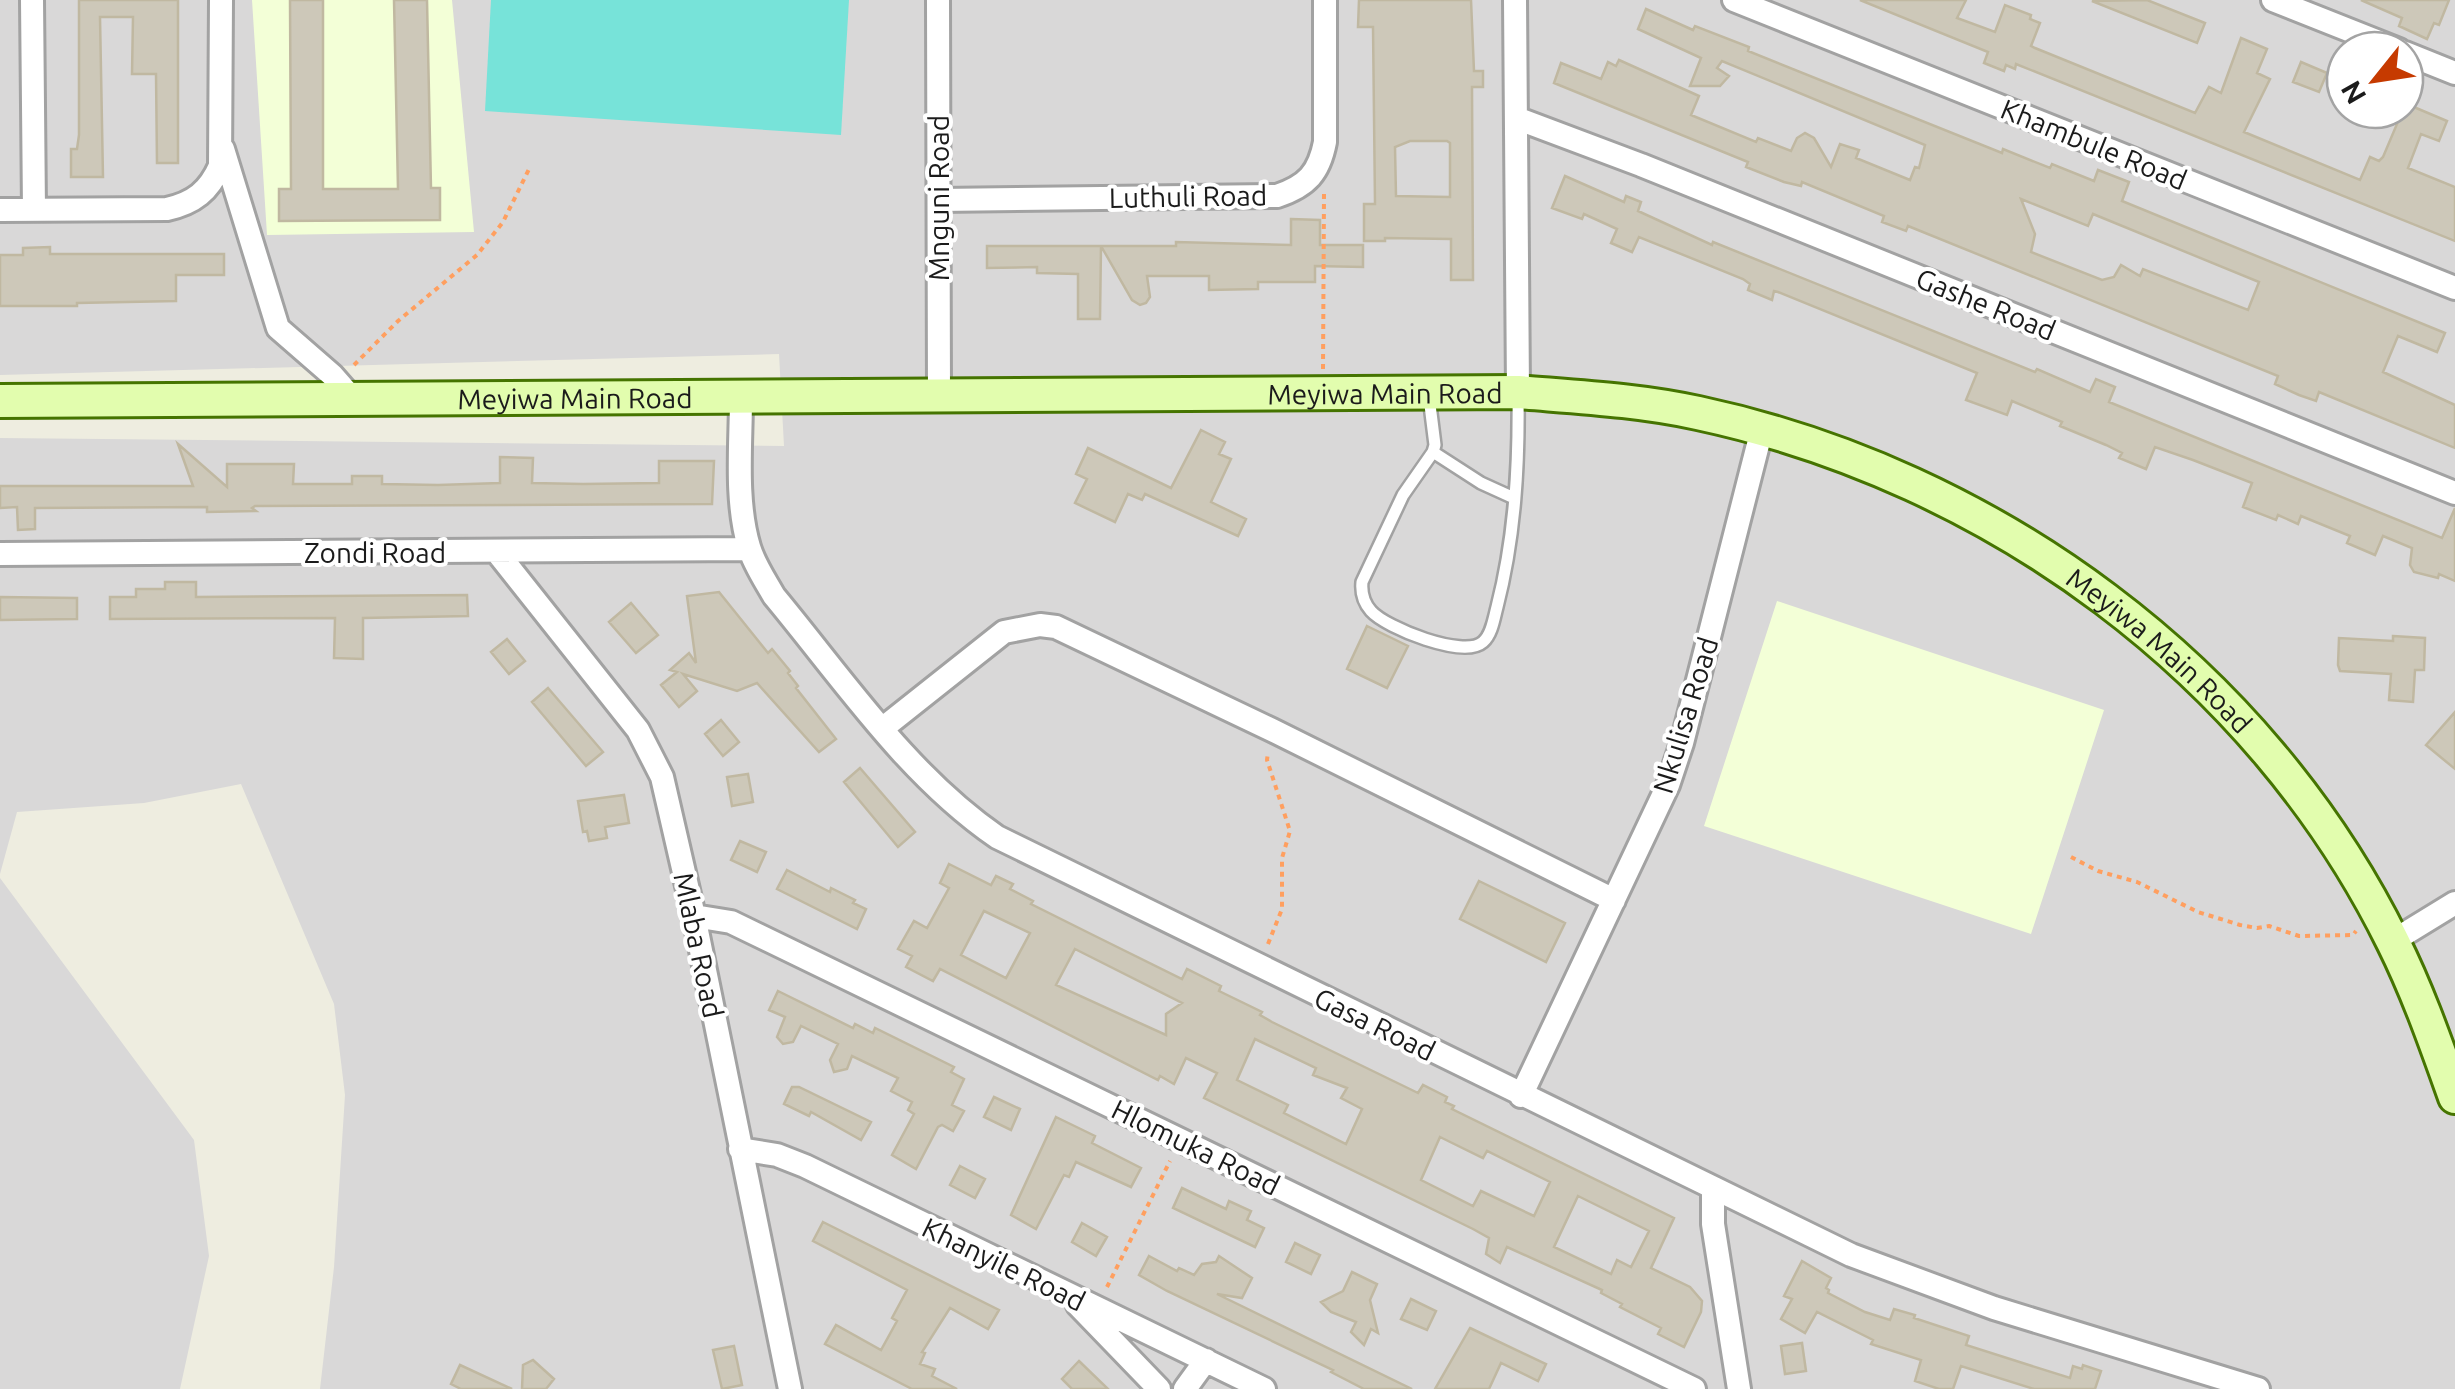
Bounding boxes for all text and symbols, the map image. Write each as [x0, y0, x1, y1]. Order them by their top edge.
north arrow [2325, 30, 2425, 130]
text: N [2334, 76, 2372, 110]
street label: Khambule Road [1997, 93, 2191, 195]
street label: Mnguni Road [923, 115, 954, 281]
street label: Luthuli Road [1109, 179, 1267, 213]
street label: Gashe Road [1912, 262, 2060, 346]
street label: Meyiwa Main Road [1267, 377, 1503, 409]
street label: Meyiwa Main Road [457, 381, 693, 414]
street label: Zondi Road [304, 537, 446, 568]
street label: Meyiwa Main Road [2061, 561, 2258, 739]
street label: Nkulisa Road [1647, 633, 1723, 797]
street label: Mlaba Road [668, 869, 730, 1021]
street label: Gasa Road [1310, 981, 1440, 1067]
street label: Hlomuka Road [1107, 1093, 1285, 1201]
street label: Khanyile Road [918, 1211, 1090, 1317]

